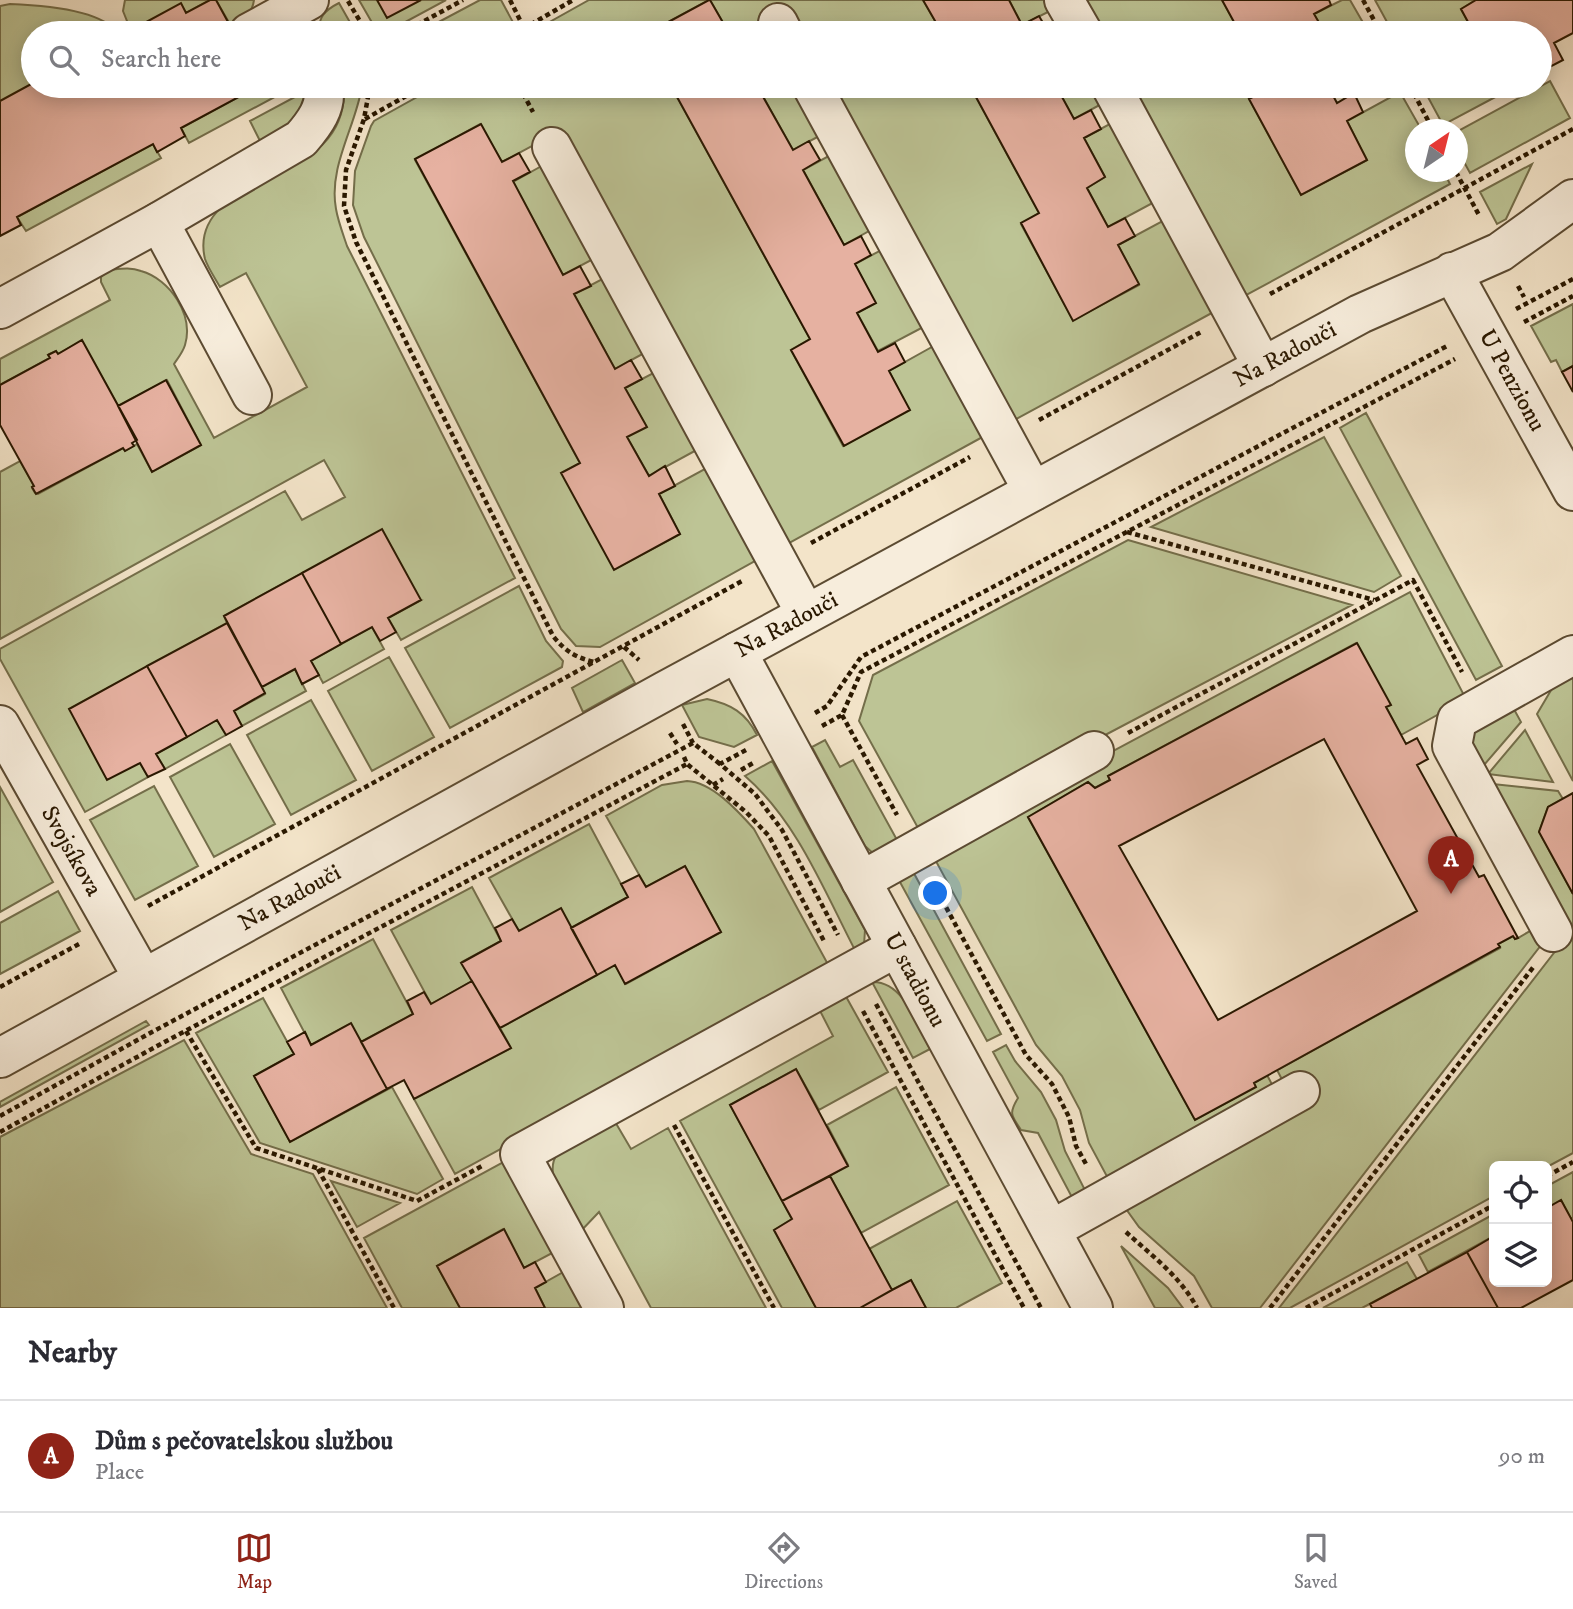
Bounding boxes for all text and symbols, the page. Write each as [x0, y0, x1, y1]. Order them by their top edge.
search box [21, 21, 1552, 98]
icon: search [45, 41, 83, 79]
text: Search here [101, 43, 221, 76]
north arrow [1405, 119, 1468, 182]
street label: Na Radouči [1229, 315, 1342, 395]
street label: U Penzionu [1472, 324, 1552, 437]
street label: Na Radouči [730, 585, 843, 665]
street label: Svojsíkova [34, 801, 109, 902]
pin: A [1428, 836, 1474, 894]
street label: Na Radouči [233, 858, 346, 938]
your location [918, 876, 952, 910]
street label: U stadionu [877, 927, 953, 1032]
map controls [1489, 1161, 1552, 1287]
button: locate [1489, 1161, 1552, 1224]
button: layers [1489, 1224, 1552, 1287]
text: Nearby [28, 1335, 117, 1372]
text: Dům s pečovatelskou službou [95, 1425, 393, 1458]
text: A [44, 1442, 58, 1471]
text: 90 m [1499, 1442, 1545, 1471]
text: Place [95, 1458, 144, 1487]
tab: Map [235, 1529, 273, 1594]
tab: Directions [744, 1529, 823, 1594]
tab: Saved [1294, 1529, 1338, 1594]

